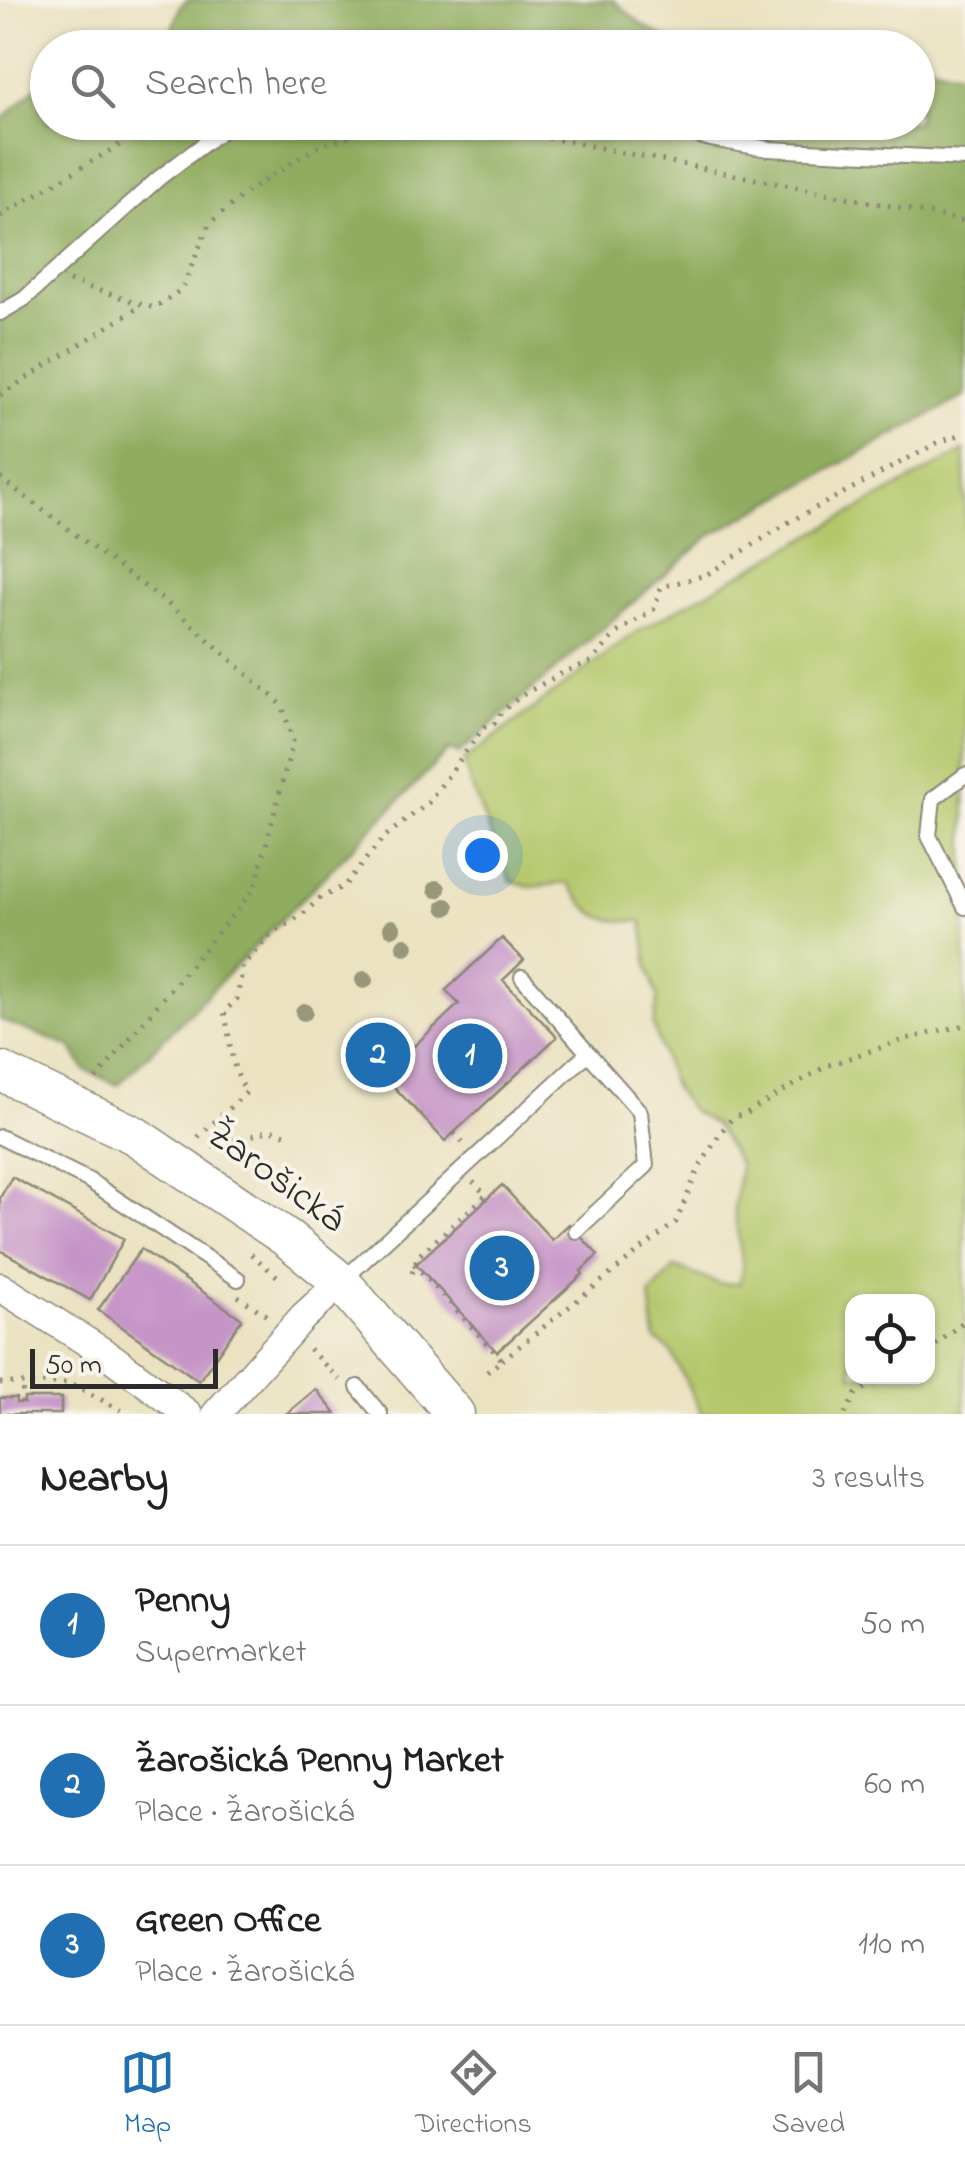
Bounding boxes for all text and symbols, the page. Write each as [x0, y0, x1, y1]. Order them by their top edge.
search box [30, 30, 935, 140]
text: Search here [145, 57, 327, 113]
icon: search [65, 58, 120, 113]
your location [457, 830, 508, 881]
pin: 2 [346, 1018, 410, 1092]
pin: 1 [438, 1018, 502, 1094]
street label: Žarošická [193, 1107, 357, 1249]
pin: 3 [470, 1230, 534, 1306]
map controls [845, 1294, 935, 1384]
button: locate [845, 1294, 935, 1384]
scale bar [30, 1344, 218, 1388]
text: 50 m [45, 1346, 102, 1387]
text: Nearby [40, 1449, 168, 1510]
text: 3 results [813, 1456, 925, 1503]
text: Penny [135, 1574, 230, 1630]
text: 1 [67, 1602, 78, 1649]
text: 50 m [860, 1602, 925, 1649]
text: Supermarket [135, 1630, 307, 1677]
text: Žarošická Penny Market [135, 1734, 504, 1790]
text: 2 [65, 1762, 80, 1809]
text: 60 m [864, 1762, 925, 1809]
text: Place · Žarošická [135, 1790, 354, 1837]
text: Green Office [135, 1894, 321, 1950]
text: 3 [66, 1922, 79, 1969]
text: 110 m [858, 1922, 925, 1969]
text: Place · Žarošická [135, 1950, 354, 1997]
tab: Map [120, 2045, 175, 2146]
tab: Directions [415, 2045, 532, 2146]
tab: Saved [772, 2045, 845, 2146]

